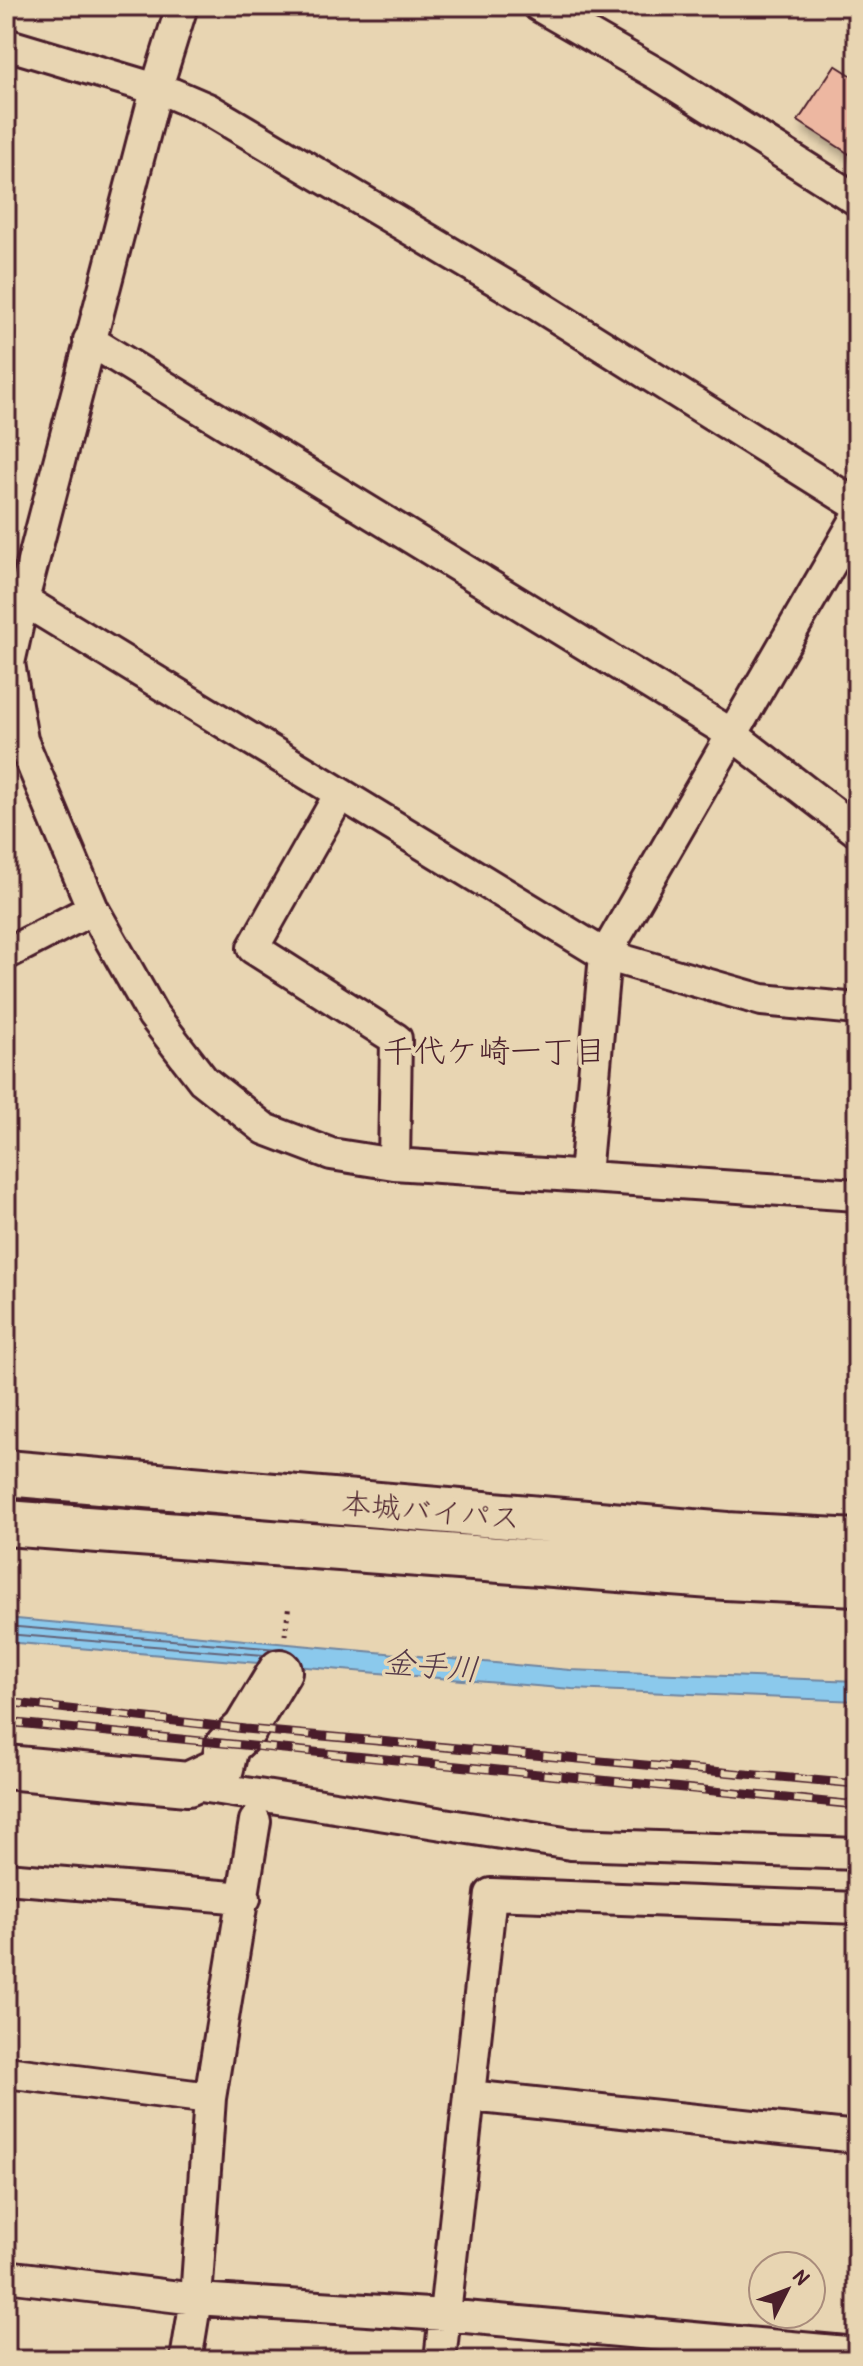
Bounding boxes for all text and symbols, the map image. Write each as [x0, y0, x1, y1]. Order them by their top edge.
district label: 千代ケ崎一丁目 [382, 1029, 606, 1072]
street label: 本城バイパス [340, 1482, 522, 1538]
water label: 金手川 [381, 1639, 481, 1691]
north arrow [747, 2250, 827, 2330]
text: N [787, 2262, 817, 2291]

